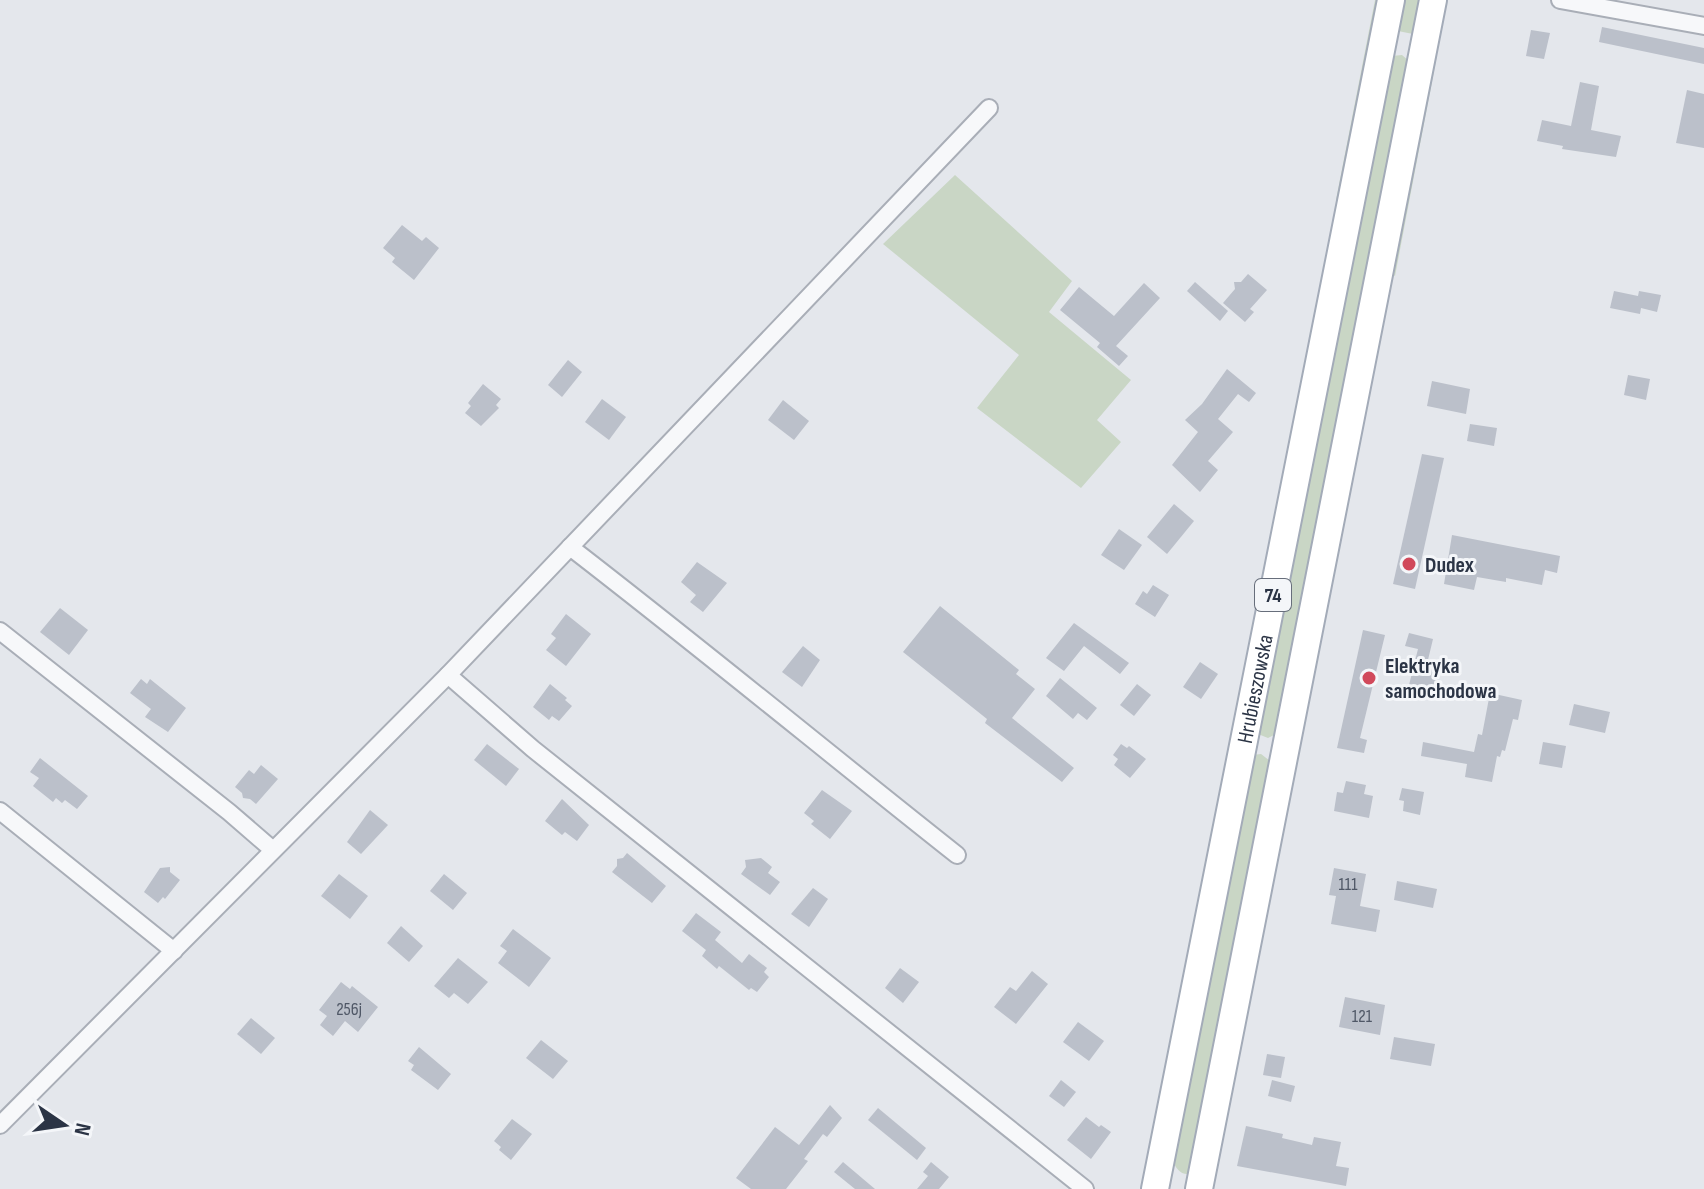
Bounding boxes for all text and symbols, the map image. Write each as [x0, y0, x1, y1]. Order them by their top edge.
place label: Dudex [1425, 552, 1474, 579]
marker: Dudex [1400, 555, 1418, 573]
road number: 74 [1255, 579, 1291, 611]
street label: Hrubieszowska [1232, 632, 1280, 746]
place label: Elektryka samochodowa [1385, 653, 1496, 705]
marker: Elektryka samochodowa [1360, 669, 1378, 687]
house number: 111 [1339, 874, 1358, 895]
house number: 256j [336, 999, 362, 1020]
house number: 121 [1352, 1006, 1373, 1027]
north arrow [24, 1085, 104, 1165]
text: N [68, 1120, 97, 1138]

